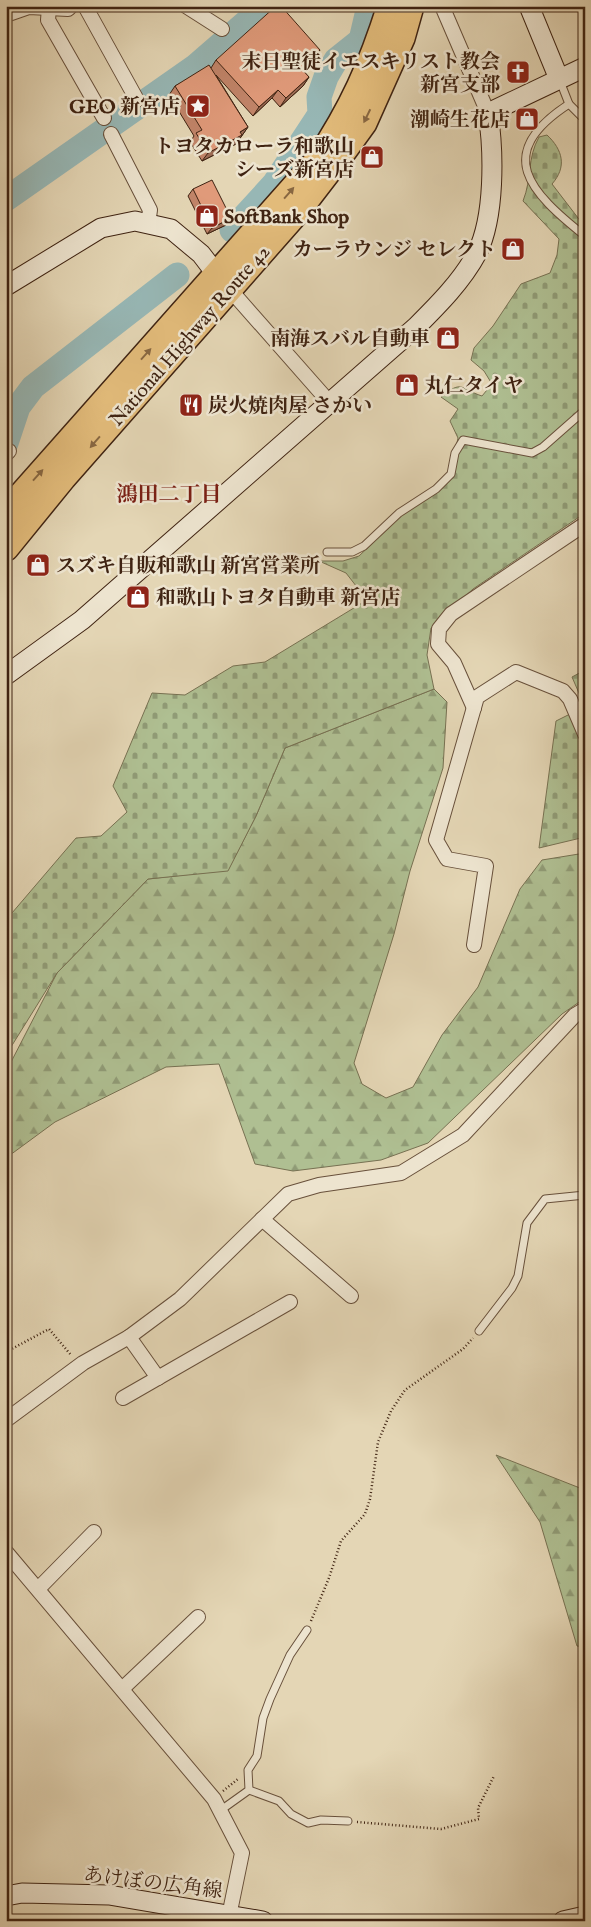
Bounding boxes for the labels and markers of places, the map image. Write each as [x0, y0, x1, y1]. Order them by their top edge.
place label: 末日聖徒イエスキリスト教会 新宮支部 [241, 50, 500, 98]
church icon: 末日聖徒イエスキリスト教会 新宮支部 [505, 59, 531, 85]
place icon: GEO 新宮店 [185, 93, 211, 119]
place label: GEO 新宮店 [69, 95, 180, 120]
shop icon: 潮崎生花店 [514, 106, 540, 132]
place label: 潮崎生花店 [410, 108, 510, 133]
place label: トヨタカローラ和歌山 シーズ新宮店 [154, 135, 354, 183]
shop icon: トヨタカローラ和歌山 シーズ新宮店 [359, 144, 385, 170]
shop icon: SoftBank Shop [194, 203, 220, 229]
place label: SoftBank Shop [224, 205, 349, 230]
shop icon: カーラウンジ セレクト [500, 236, 526, 262]
place label: カーラウンジ セレクト [293, 238, 496, 263]
shop icon: 南海スバル自動車 [435, 325, 461, 351]
place label: 南海スバル自動車 [270, 327, 430, 352]
shop icon: 丸仁タイヤ [394, 372, 420, 398]
place label: 丸仁タイヤ [424, 374, 524, 399]
restaurant icon: 炭火焼肉屋 さかい [178, 392, 204, 418]
place label: 炭火焼肉屋 さかい [208, 394, 372, 419]
shop icon: スズキ自販和歌山 新宮営業所 [25, 552, 51, 578]
place label: スズキ自販和歌山 新宮営業所 [56, 554, 320, 579]
shop icon: 和歌山トヨタ自動車 新宮店 [125, 584, 151, 610]
place label: 和歌山トヨタ自動車 新宮店 [156, 586, 400, 611]

